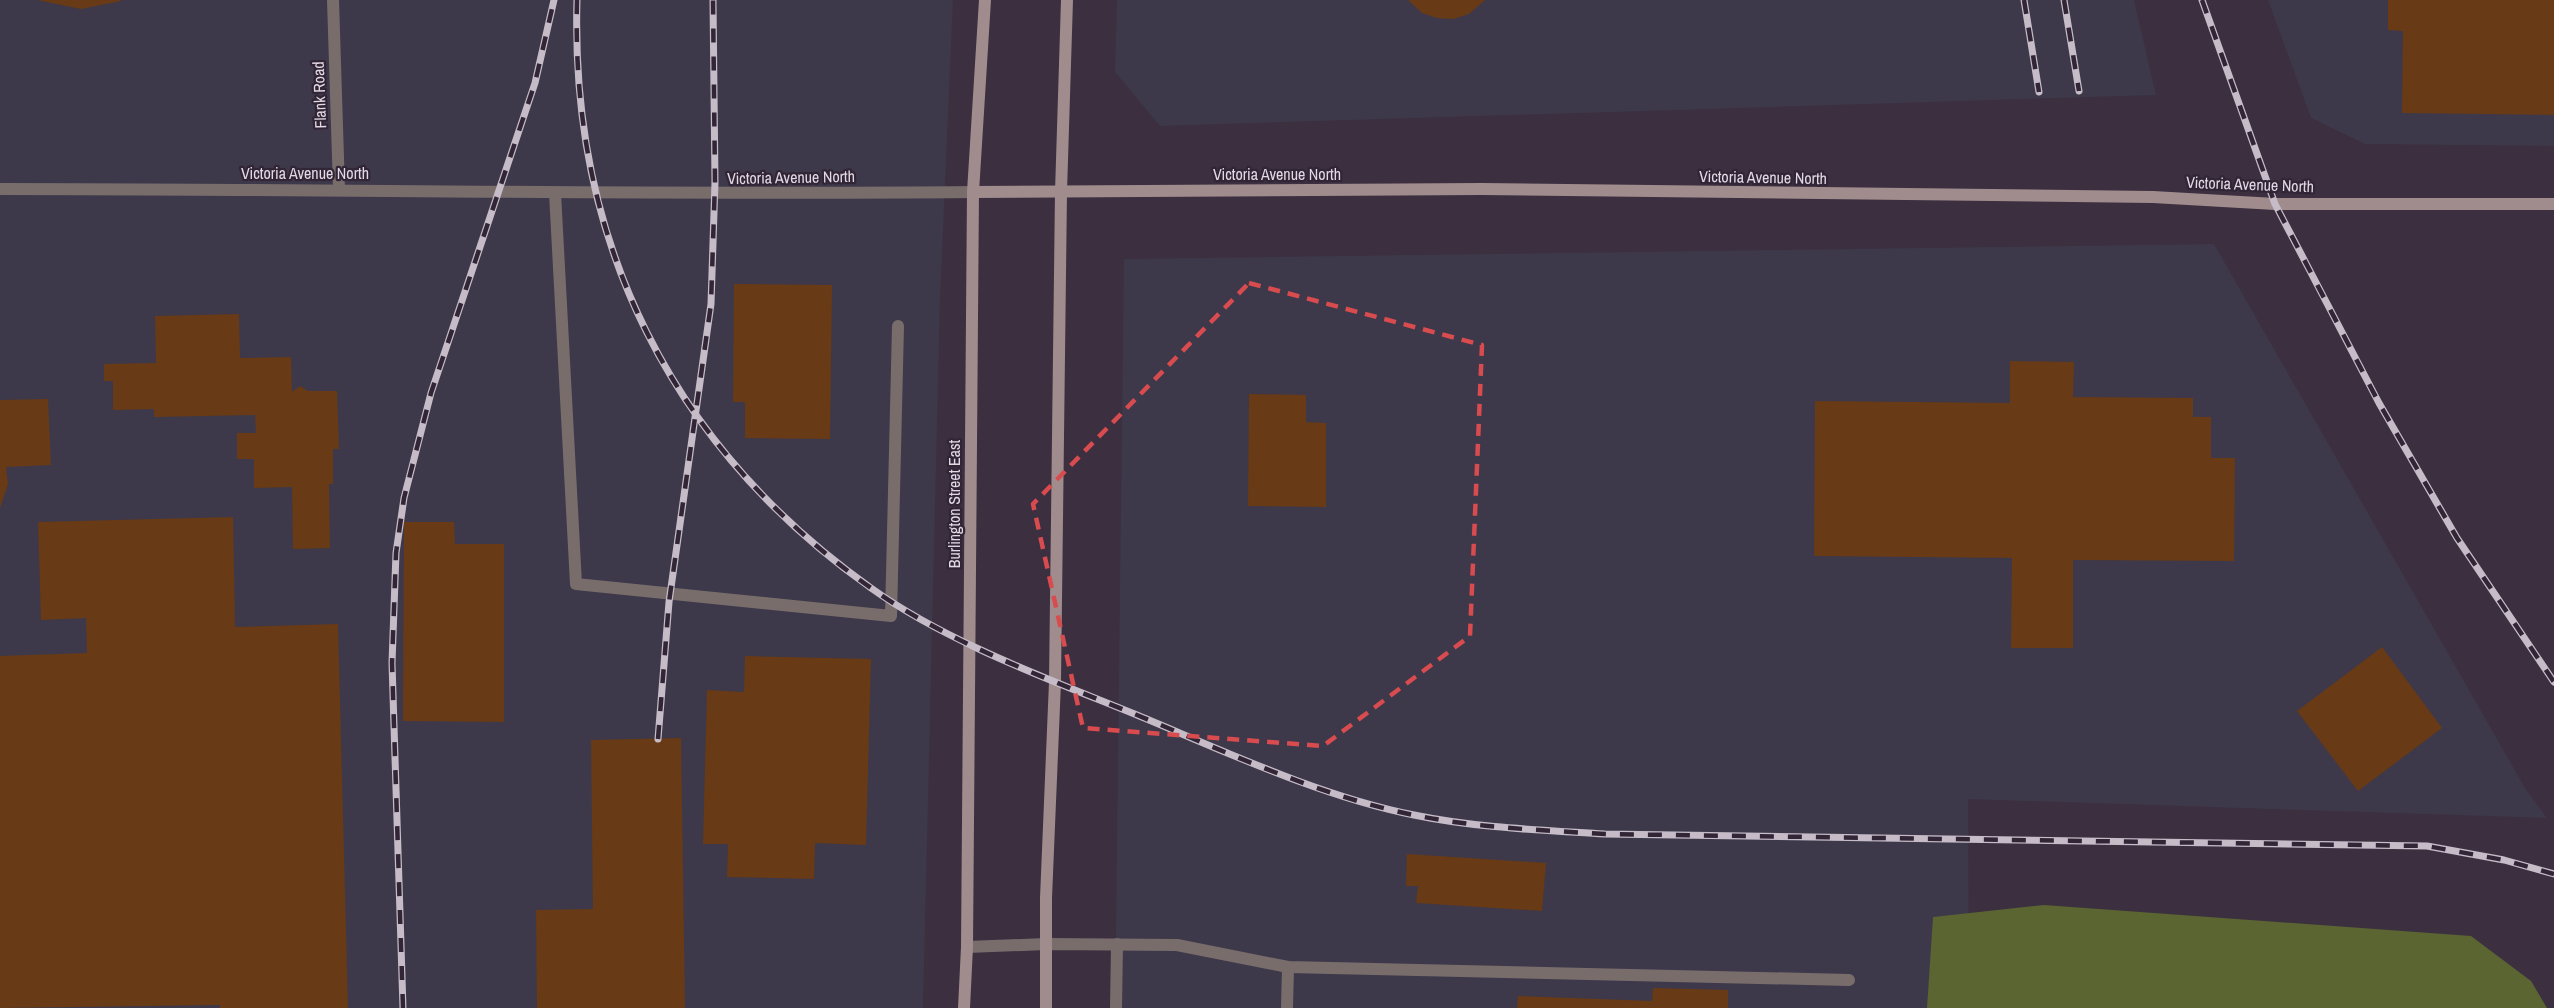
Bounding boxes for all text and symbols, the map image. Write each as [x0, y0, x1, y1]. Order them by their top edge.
street label: Flank Road [307, 61, 331, 129]
street label: Victoria Avenue North [241, 162, 369, 184]
street label: Victoria Avenue North [1213, 163, 1341, 185]
street label: Victoria Avenue North [727, 165, 855, 189]
street label: Victoria Avenue North [1699, 165, 1827, 189]
street label: Victoria Avenue North [2186, 171, 2314, 197]
street label: Burlington Street East [943, 439, 965, 568]

